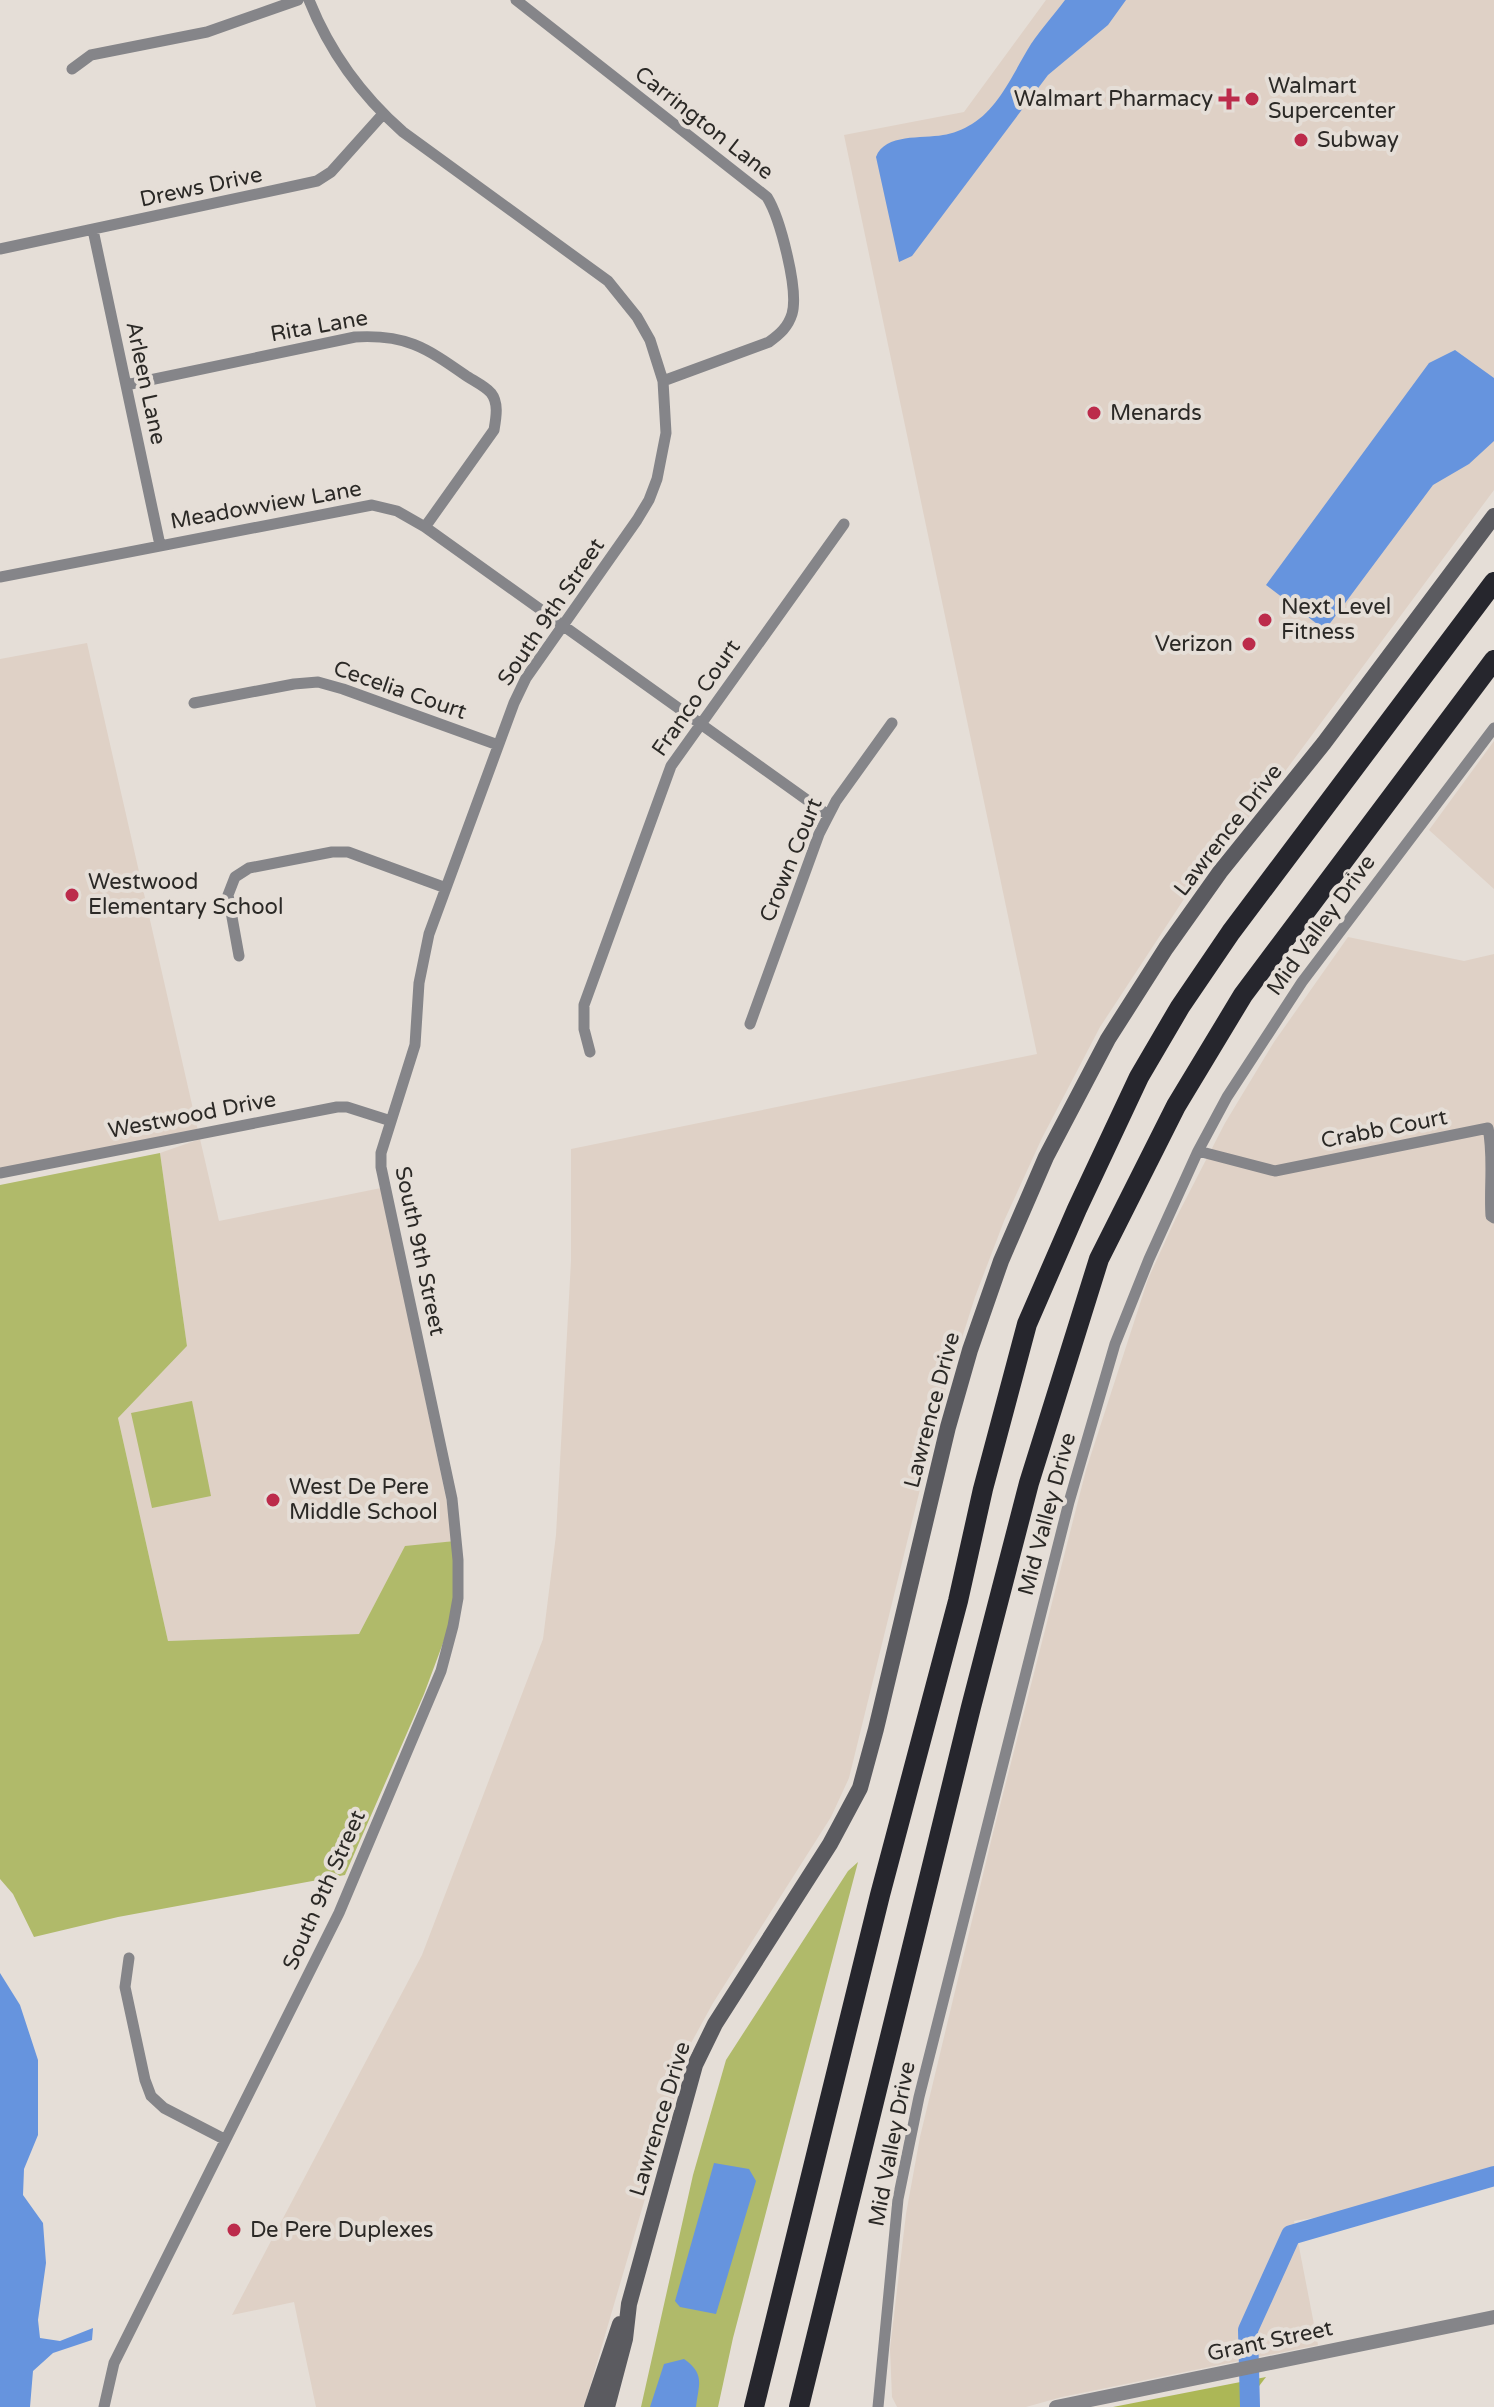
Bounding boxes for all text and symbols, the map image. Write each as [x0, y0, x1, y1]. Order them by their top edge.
street label: Carrington Lane [629, 61, 779, 185]
place label: Walmart Supercenter [1268, 73, 1396, 124]
place label: Walmart Pharmacy [1014, 86, 1213, 112]
marker: Walmart Pharmacy [1220, 90, 1238, 108]
marker: Walmart Supercenter [1243, 90, 1261, 108]
place label: Subway [1317, 127, 1399, 153]
marker: Subway [1292, 131, 1310, 149]
street label: Drews Drive [137, 161, 265, 213]
street label: Rita Lane [268, 305, 370, 347]
street label: Arleen Lane [120, 319, 172, 447]
place label: Menards [1110, 400, 1202, 426]
marker: Menards [1085, 404, 1103, 422]
street label: Meadowview Lane [168, 475, 364, 535]
street label: South 9th Street [492, 533, 610, 691]
place label: Next Level Fitness [1281, 594, 1391, 645]
marker: Next Level Fitness [1256, 611, 1274, 629]
place label: Verizon [1155, 631, 1233, 657]
street label: Franco Court [646, 635, 746, 761]
marker: Verizon [1240, 635, 1258, 653]
street label: Cecelia Court [330, 655, 470, 725]
street label: Lawrence Drive [1168, 759, 1288, 901]
street label: Crown Court [754, 794, 828, 926]
street label: Mid Valley Drive [1261, 850, 1381, 1000]
place label: Westwood Elementary School [88, 869, 283, 920]
marker: Westwood Elementary School [63, 886, 81, 904]
street label: Westwood Drive [106, 1086, 278, 1144]
street label: Crabb Court [1319, 1104, 1449, 1154]
street label: South 9th Street [389, 1164, 451, 1338]
street label: Lawrence Drive [899, 1329, 965, 1491]
street label: Mid Valley Drive [1013, 1430, 1081, 1598]
place label: West De Pere Middle School [289, 1474, 438, 1525]
marker: West De Pere Middle School [264, 1491, 282, 1509]
street label: South 9th Street [277, 1806, 371, 1974]
street label: Lawrence Drive [624, 2039, 696, 2199]
street label: Mid Valley Drive [863, 2059, 921, 2229]
place label: De Pere Duplexes [250, 2217, 434, 2243]
marker: De Pere Duplexes [225, 2221, 243, 2239]
street label: Grant Street [1205, 2315, 1335, 2367]

